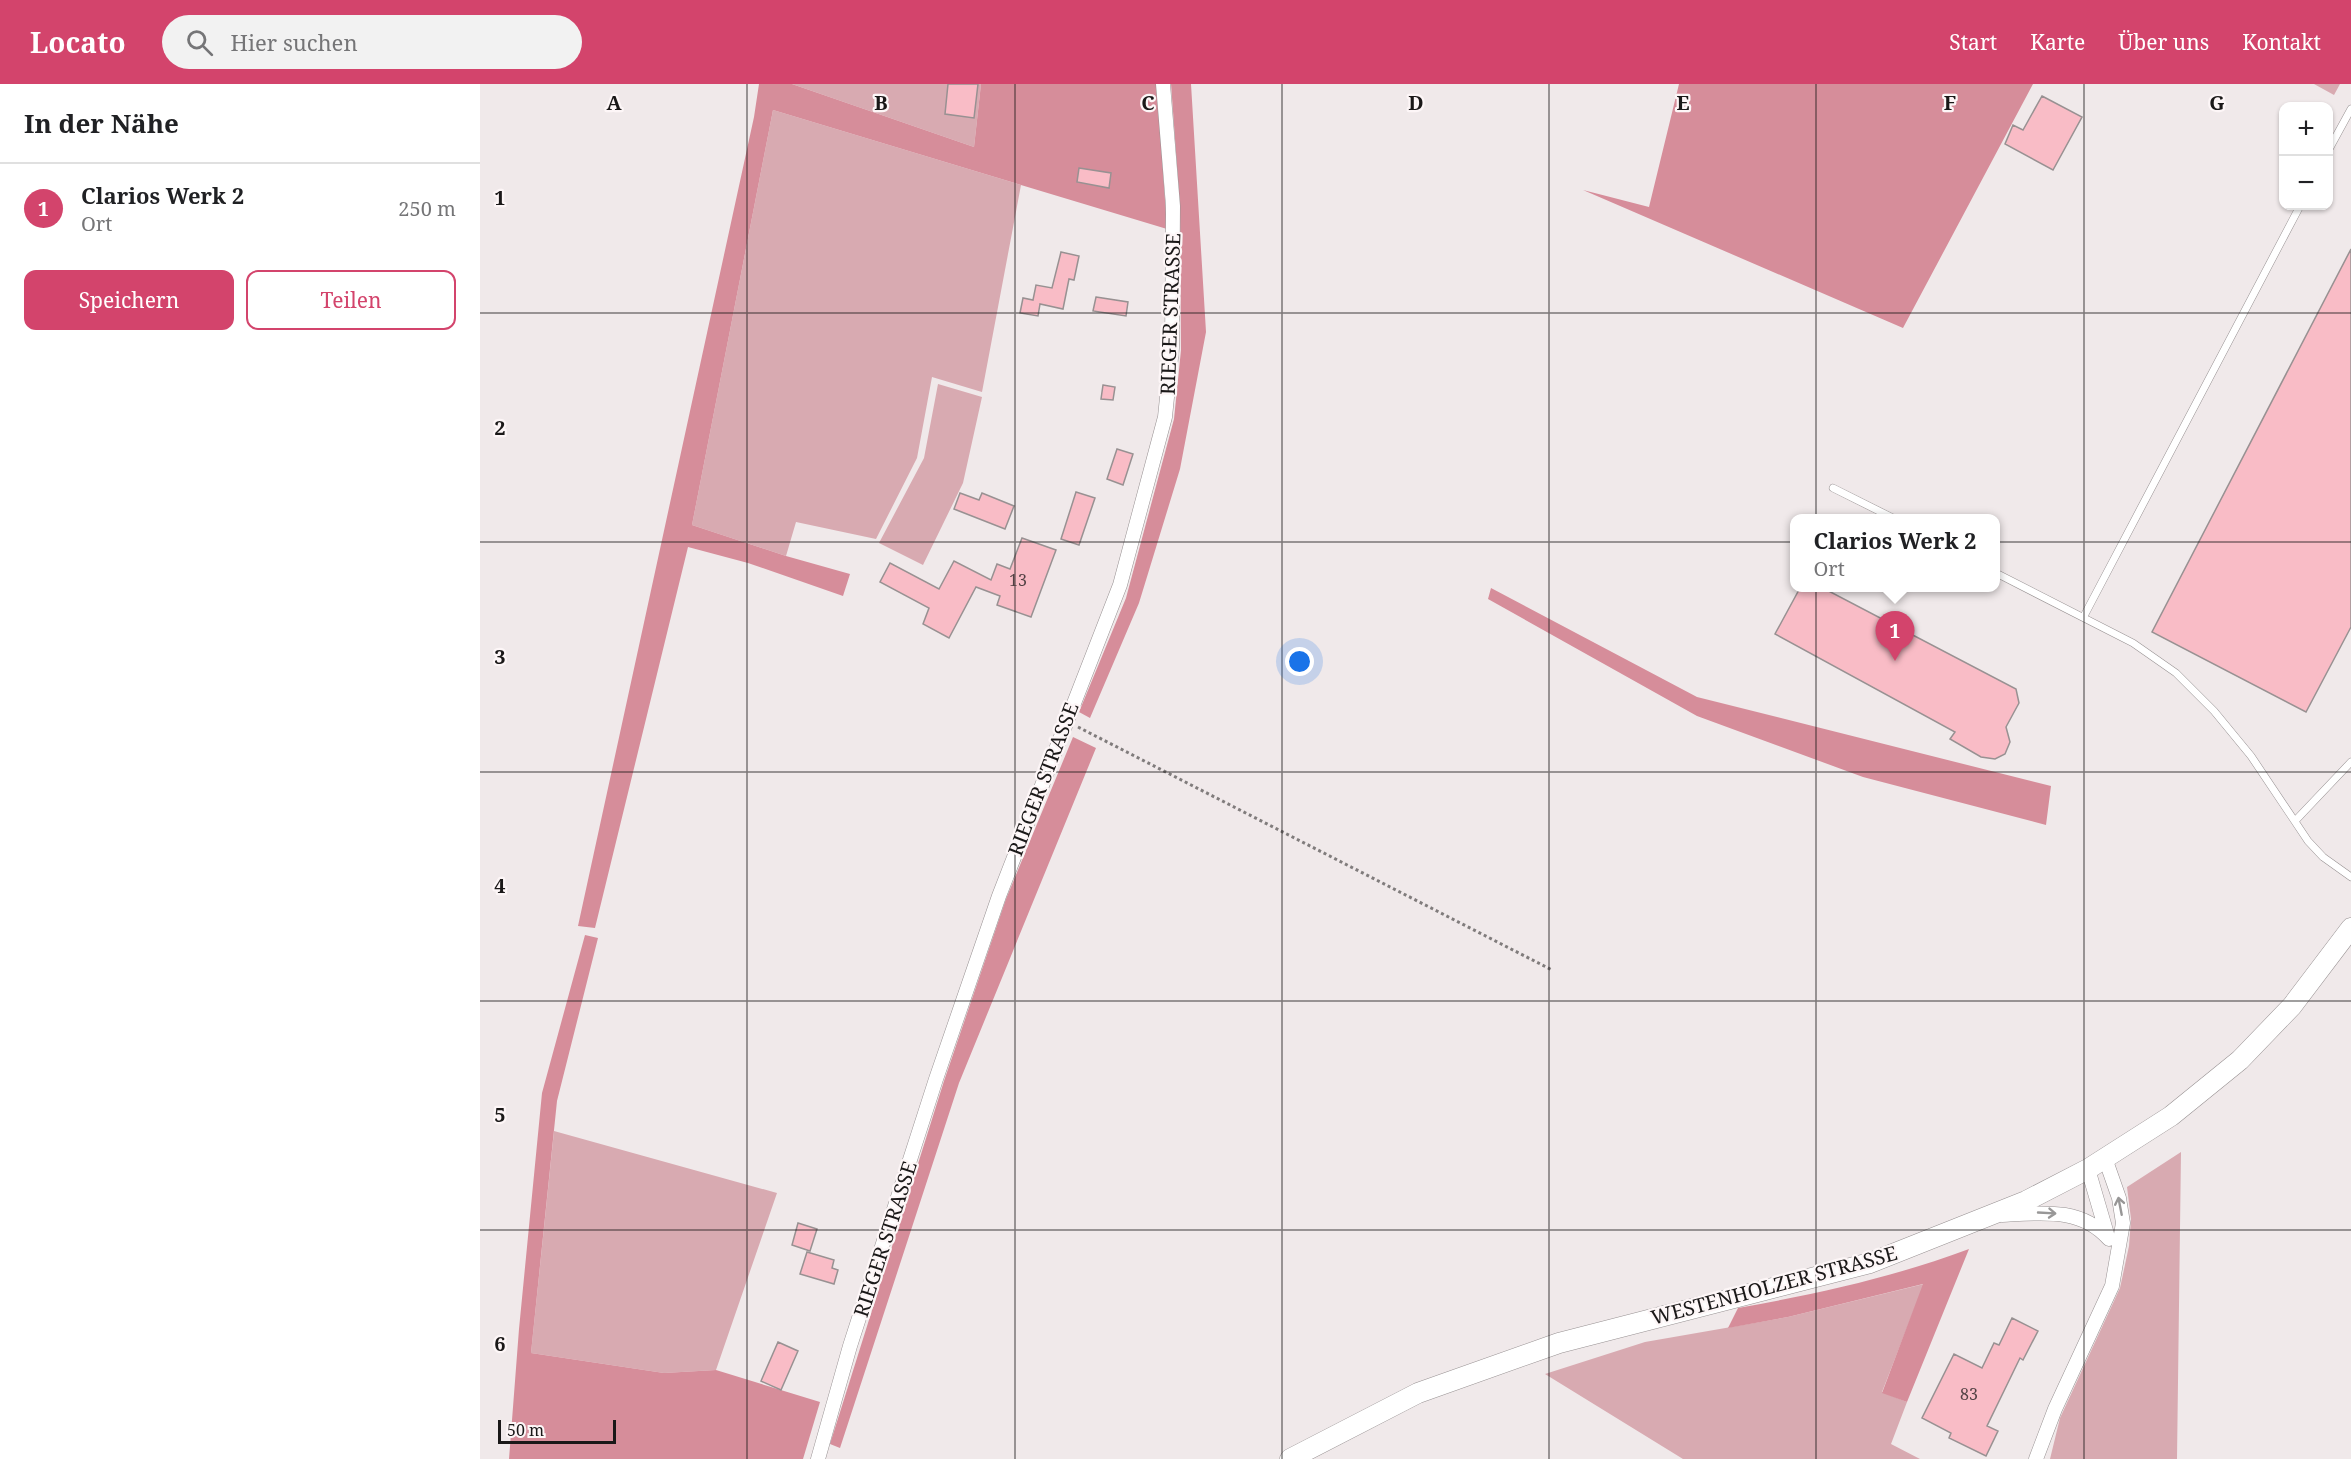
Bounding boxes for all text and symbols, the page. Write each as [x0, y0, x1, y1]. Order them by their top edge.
search box [162, 15, 582, 69]
text: Locato [30, 23, 126, 61]
icon: search [183, 26, 216, 59]
text: Hier suchen [231, 27, 358, 57]
text: Start [1949, 28, 1997, 56]
text: Karte [2030, 28, 2085, 56]
text: Über uns [2118, 28, 2209, 56]
text: Kontakt [2242, 28, 2321, 56]
text: A [606, 89, 622, 116]
text: B [874, 89, 888, 116]
text: C [1141, 89, 1155, 116]
text: D [1408, 89, 1424, 116]
text: E [1676, 89, 1690, 116]
text: F [1944, 89, 1956, 116]
text: G [2209, 89, 2225, 116]
map controls [2279, 102, 2333, 210]
button: + [2279, 102, 2333, 156]
text: In der Nähe [24, 105, 179, 141]
button: − [2279, 156, 2333, 210]
text: Clarios Werk 2 [81, 180, 244, 210]
text: 1 [494, 184, 506, 211]
text: 1 [38, 195, 49, 222]
text: 250 m [398, 195, 456, 222]
text: Ort [81, 210, 112, 237]
street label: RIEGER STRASSE [1154, 232, 1186, 396]
button: Speichern [24, 270, 234, 330]
button: Teilen [246, 270, 456, 330]
text: 2 [494, 414, 506, 441]
popup [1790, 514, 2000, 592]
text: Clarios Werk 2 [1813, 525, 1977, 555]
text: Ort [1813, 555, 1845, 582]
house number: 13 [1009, 569, 1027, 591]
pin: 1 [1876, 612, 1914, 661]
text: 3 [494, 643, 506, 670]
your location [1285, 647, 1314, 676]
street label: RIEGER STRASSE [1001, 698, 1085, 860]
text: 4 [494, 872, 506, 899]
text: 5 [494, 1101, 506, 1128]
street label: RIEGER STRASSE [847, 1158, 923, 1320]
one-way arrow [2114, 1197, 2125, 1216]
one-way arrow [2036, 1208, 2056, 1219]
street label: WESTENHOLZER STRASSE [1648, 1239, 1900, 1331]
text: 6 [494, 1330, 506, 1357]
house number: 83 [1960, 1383, 1978, 1405]
scale bar [498, 1417, 616, 1444]
text: 50 m [507, 1419, 544, 1441]

